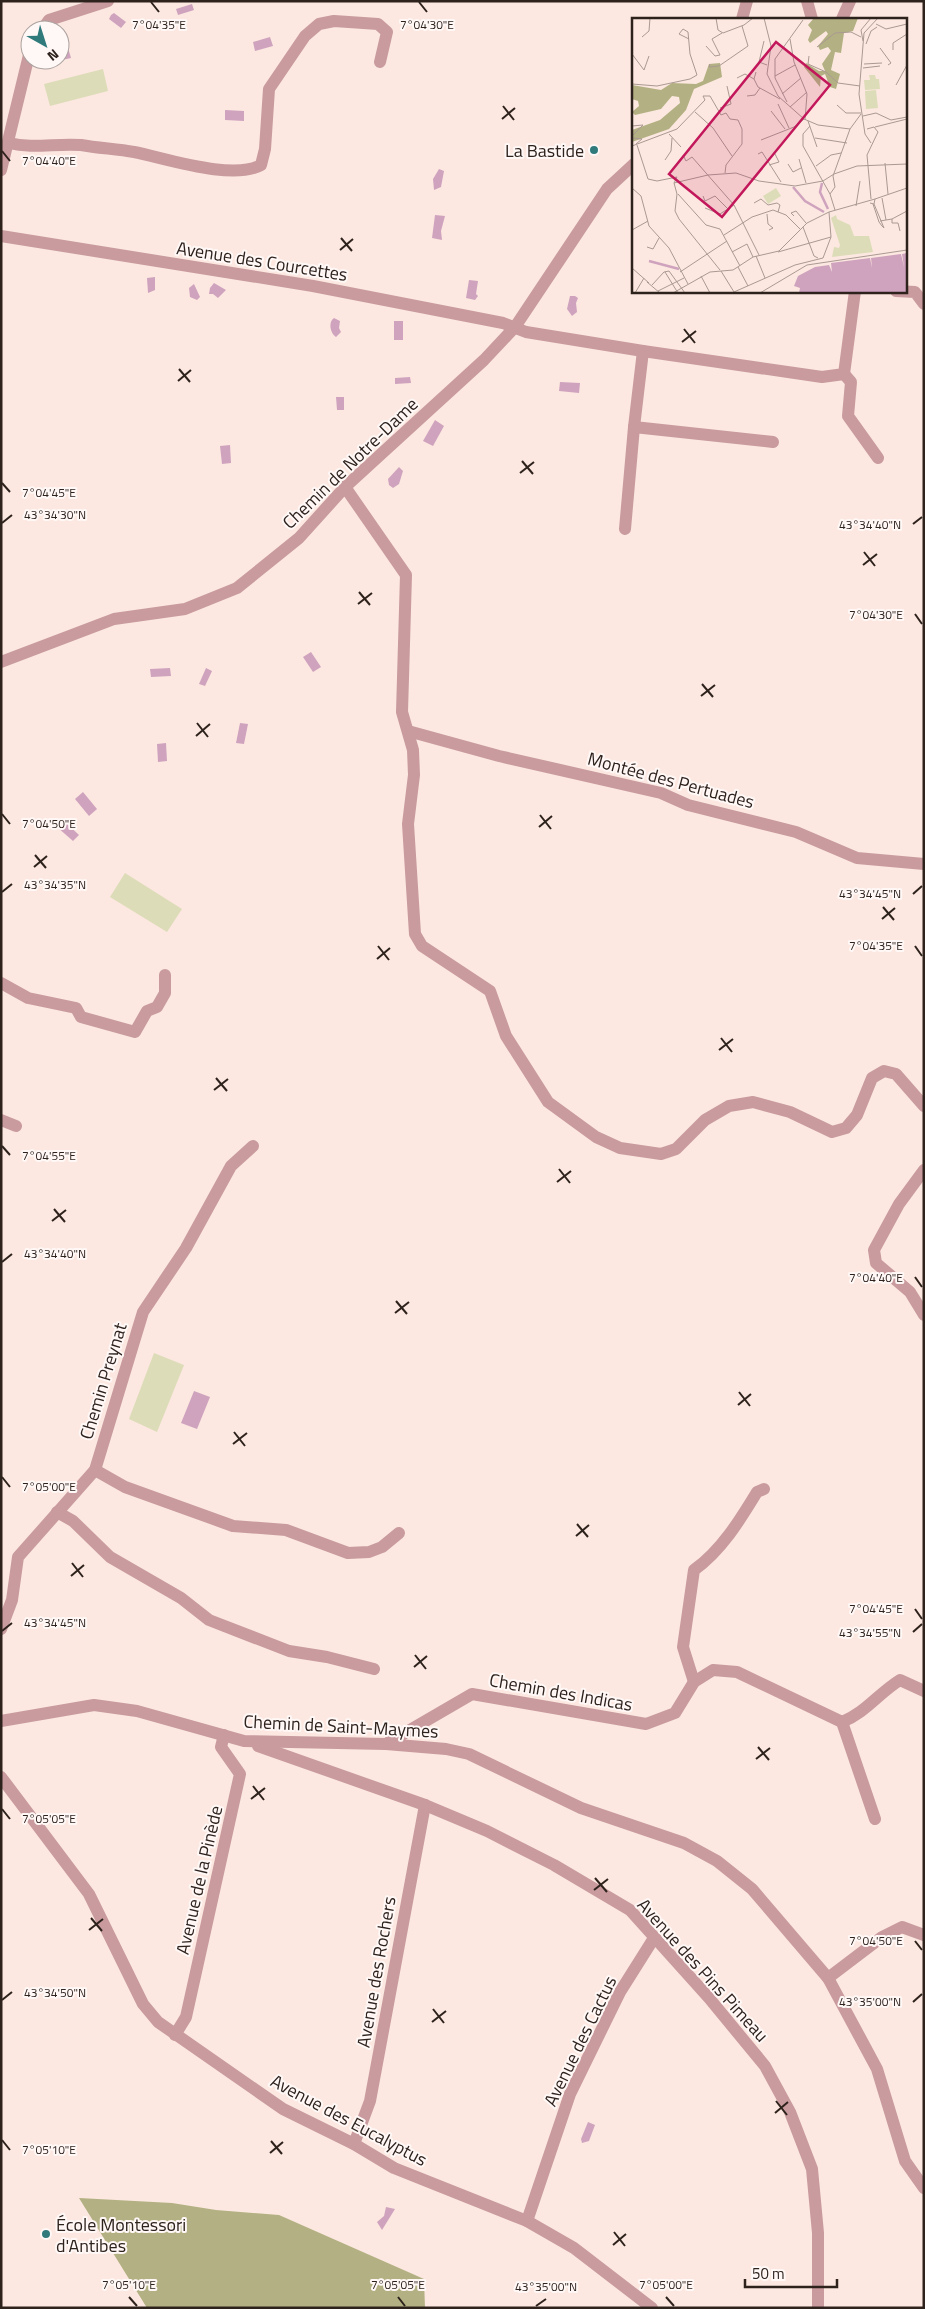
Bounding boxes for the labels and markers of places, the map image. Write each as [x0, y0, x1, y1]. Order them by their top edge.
place label: La Bastide [505, 137, 584, 164]
marker: La Bastide [588, 144, 600, 156]
place label: École Montessori d'Antibes [56, 2211, 186, 2259]
marker: École Montessori d'Antibes [40, 2228, 52, 2240]

